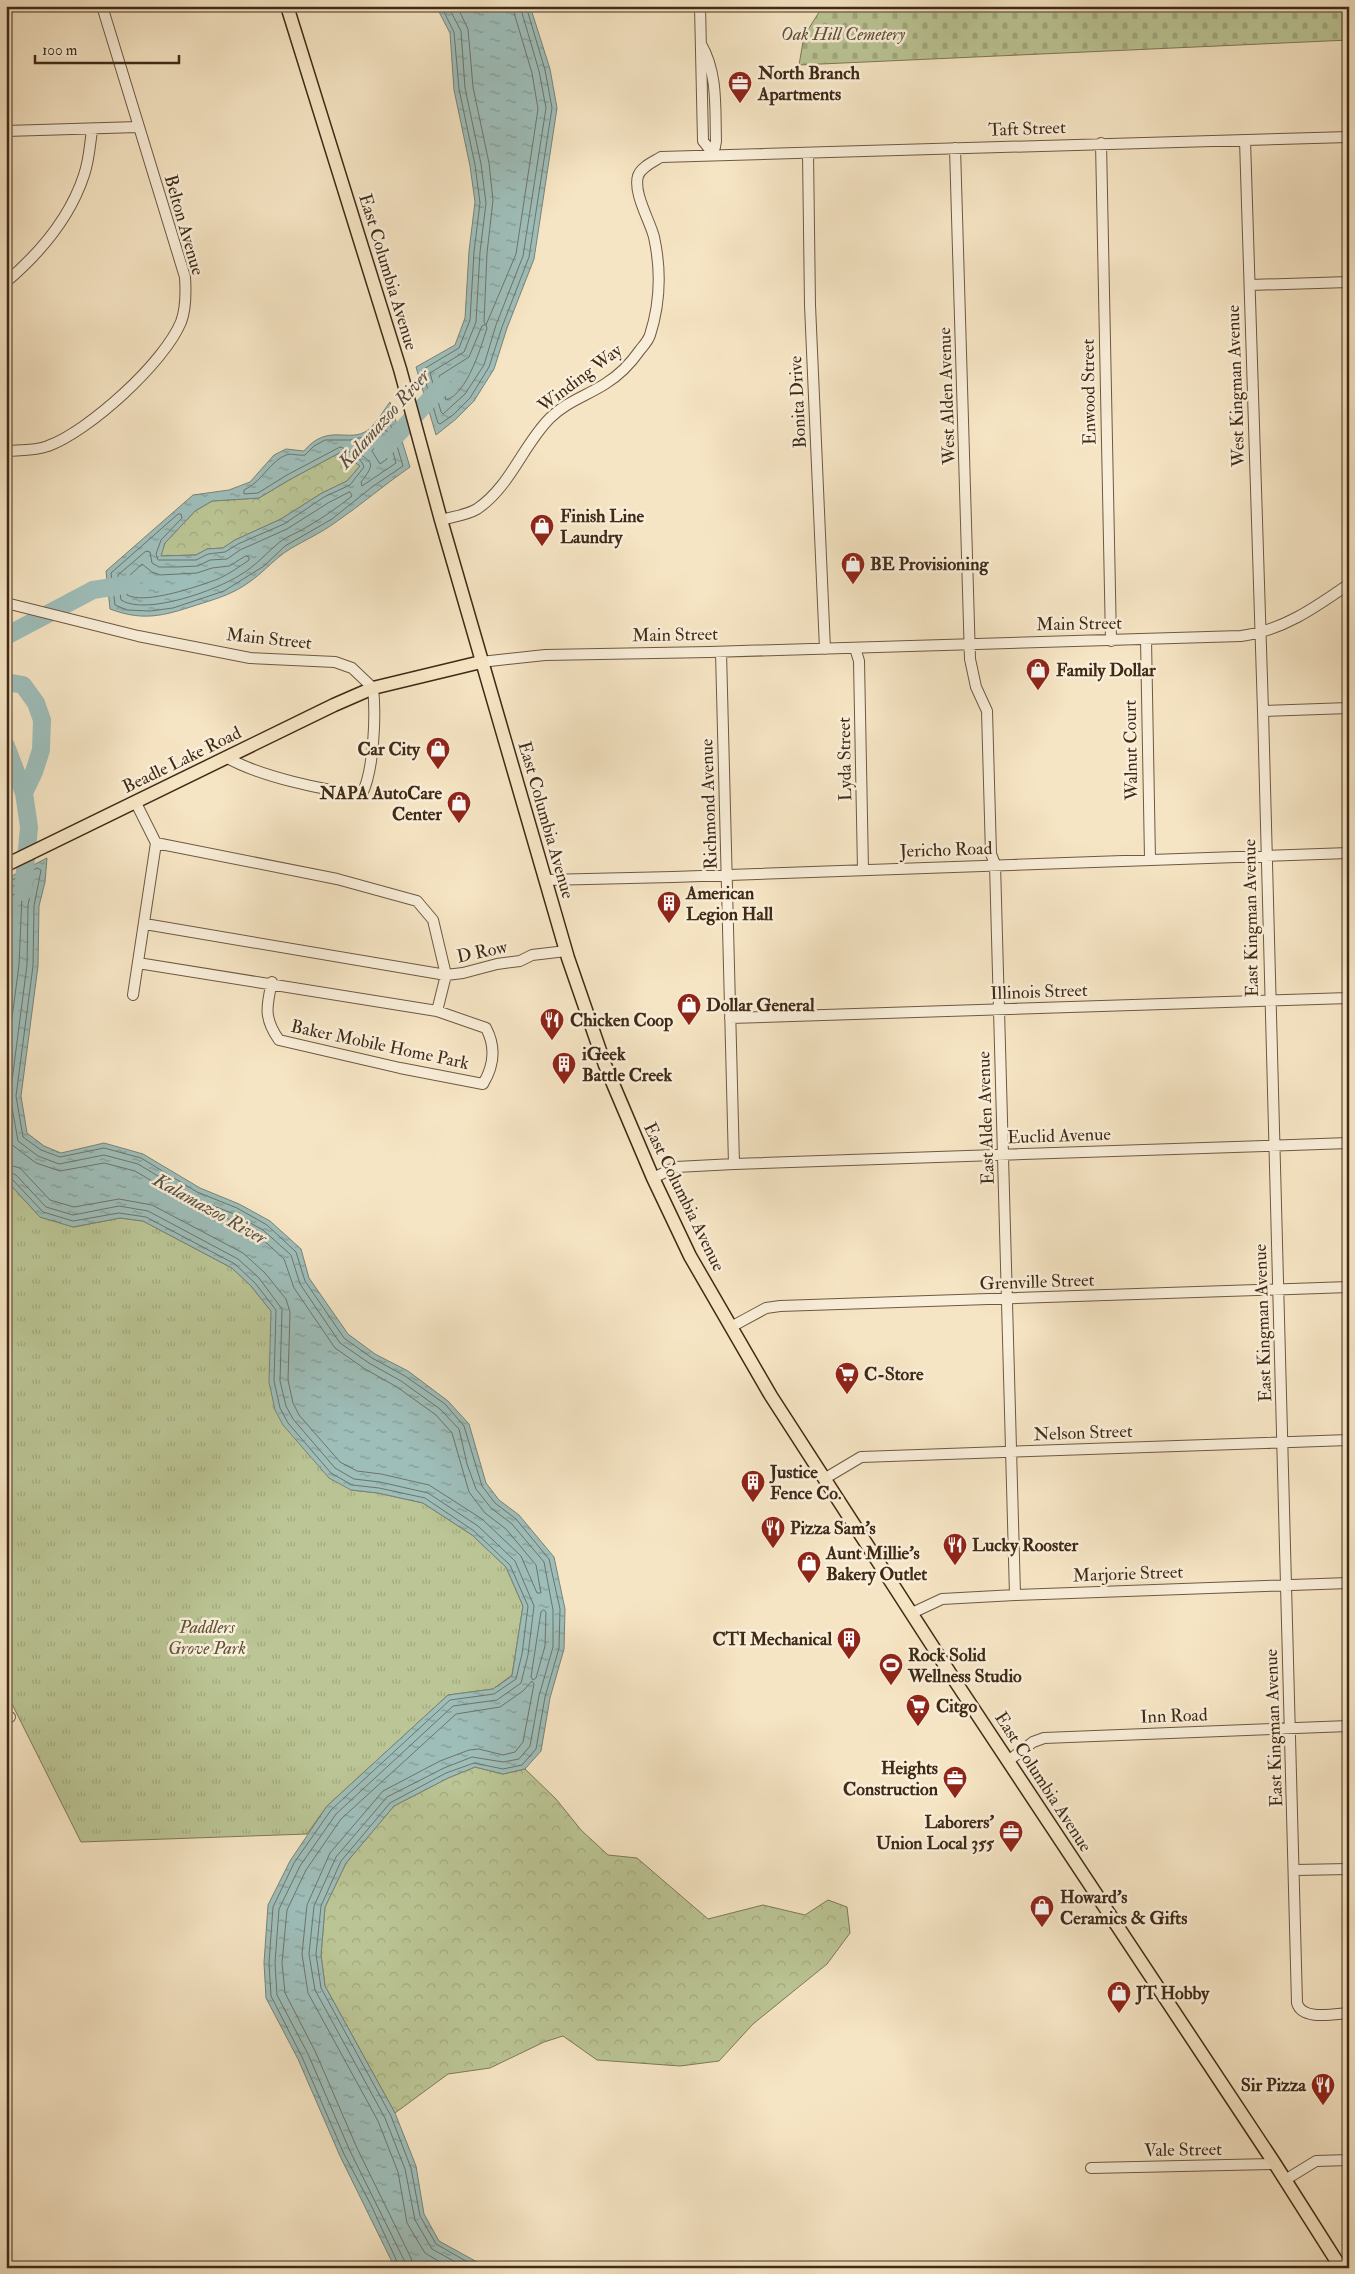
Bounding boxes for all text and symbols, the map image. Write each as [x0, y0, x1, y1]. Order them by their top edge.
park label: Oak Hill Cemetery [781, 23, 906, 46]
scale bar [35, 32, 179, 64]
text: 100 m [42, 41, 78, 60]
place label: North Branch Apartments [757, 62, 860, 106]
office icon: North Branch Apartments [727, 70, 753, 104]
street label: Taft Street [988, 116, 1066, 142]
street label: Belton Avenue [159, 172, 209, 278]
street label: East Columbia Avenue [353, 191, 423, 354]
street label: West Kingman Avenue [1222, 304, 1250, 468]
street label: West Alden Avenue [933, 326, 961, 466]
street label: Winding Way [532, 338, 628, 418]
street label: Enwood Street [1077, 338, 1101, 445]
street label: Bonita Drive [784, 355, 812, 449]
water label: Kalamazoo River [332, 363, 436, 475]
place label: Finish Line Laundry [560, 505, 644, 549]
shop icon: Finish Line Laundry [529, 513, 555, 547]
shop icon: BE Provisioning [840, 551, 866, 585]
place label: BE Provisioning [870, 553, 989, 576]
street label: Main Street [1036, 612, 1122, 636]
street label: Main Street [225, 623, 313, 655]
street label: Main Street [632, 623, 718, 647]
shop icon: Family Dollar [1025, 657, 1051, 691]
place label: Family Dollar [1056, 659, 1156, 682]
street label: Walnut Court [1119, 699, 1143, 801]
street label: Lyda Street [833, 717, 857, 801]
street label: Beadle Lake Road [119, 721, 245, 799]
shop icon: Car City [425, 736, 451, 770]
place label: Car City [358, 738, 421, 761]
street label: Richmond Avenue [695, 738, 723, 870]
street label: East Columbia Avenue [513, 739, 580, 902]
place label: NAPA AutoCare Center [319, 782, 442, 826]
shop icon: NAPA AutoCare Center [446, 790, 472, 824]
street label: Jericho Road [898, 837, 993, 863]
street label: East Kingman Avenue [1238, 838, 1264, 997]
place label: American Legion Hall [685, 882, 774, 926]
building icon: American Legion Hall [656, 890, 682, 924]
street label: D Row [455, 935, 510, 969]
street label: Illinois Street [990, 979, 1088, 1005]
shop icon: Dollar General [676, 992, 702, 1026]
place label: Dollar General [706, 994, 815, 1017]
restaurant icon: Chicken Coop [539, 1007, 565, 1041]
place label: Chicken Coop [570, 1009, 673, 1032]
street label: Baker Mobile Home Park [289, 1015, 472, 1075]
place label: iGeek Battle Creek [581, 1043, 672, 1087]
street label: East Alden Avenue [972, 1050, 1000, 1185]
building icon: iGeek Battle Creek [551, 1051, 577, 1085]
street label: East Columbia Avenue [638, 1119, 730, 1275]
street label: Euclid Avenue [1007, 1123, 1112, 1149]
water label: Kalamazoo River [148, 1167, 272, 1251]
street label: East Kingman Avenue [1249, 1243, 1277, 1402]
street label: Grenville Street [979, 1268, 1095, 1295]
supermarket icon: C-Store [834, 1361, 860, 1395]
place label: C-Store [864, 1363, 924, 1386]
street label: Nelson Street [1033, 1420, 1133, 1446]
place label: Justice Fence Co. [769, 1461, 842, 1505]
building icon: Justice Fence Co. [740, 1469, 766, 1503]
restaurant icon: Pizza Sam's [760, 1515, 786, 1549]
place label: Pizza Sam's [790, 1517, 876, 1540]
restaurant icon: Lucky Rooster [942, 1532, 968, 1566]
place label: Lucky Rooster [972, 1534, 1079, 1557]
place label: Aunt Millie's Bakery Outlet [825, 1542, 927, 1586]
shop icon: Aunt Millie's Bakery Outlet [796, 1550, 822, 1584]
street label: Marjorie Street [1072, 1561, 1184, 1587]
park label: Paddlers Grove Park [168, 1616, 246, 1660]
building icon: CTI Mechanical [836, 1626, 862, 1660]
place label: CTI Mechanical [712, 1628, 832, 1651]
place label: Rock Solid Wellness Studio [907, 1644, 1022, 1688]
street label: East Kingman Avenue [1260, 1648, 1288, 1807]
sports icon: Rock Solid Wellness Studio [878, 1652, 904, 1686]
supermarket icon: Citgo [905, 1693, 931, 1727]
place label: Citgo [936, 1695, 977, 1718]
street label: Inn Road [1140, 1703, 1208, 1729]
street label: East Columbia Avenue [989, 1708, 1097, 1857]
place label: Heights Construction [843, 1757, 939, 1801]
office icon: Heights Construction [942, 1765, 968, 1799]
place label: Laborers' Union Local 355 [876, 1811, 995, 1855]
office icon: Laborers' Union Local 355 [998, 1819, 1024, 1853]
place label: Howard's Ceramics & Gifts [1060, 1886, 1187, 1930]
shop icon: Howard's Ceramics & Gifts [1029, 1894, 1055, 1928]
shop icon: JT Hobby [1106, 1980, 1132, 2014]
place label: JT Hobby [1135, 1982, 1210, 2005]
restaurant icon: Sir Pizza [1310, 2072, 1336, 2106]
place label: Sir Pizza [1241, 2074, 1307, 2097]
street label: Vale Street [1144, 2138, 1222, 2162]

